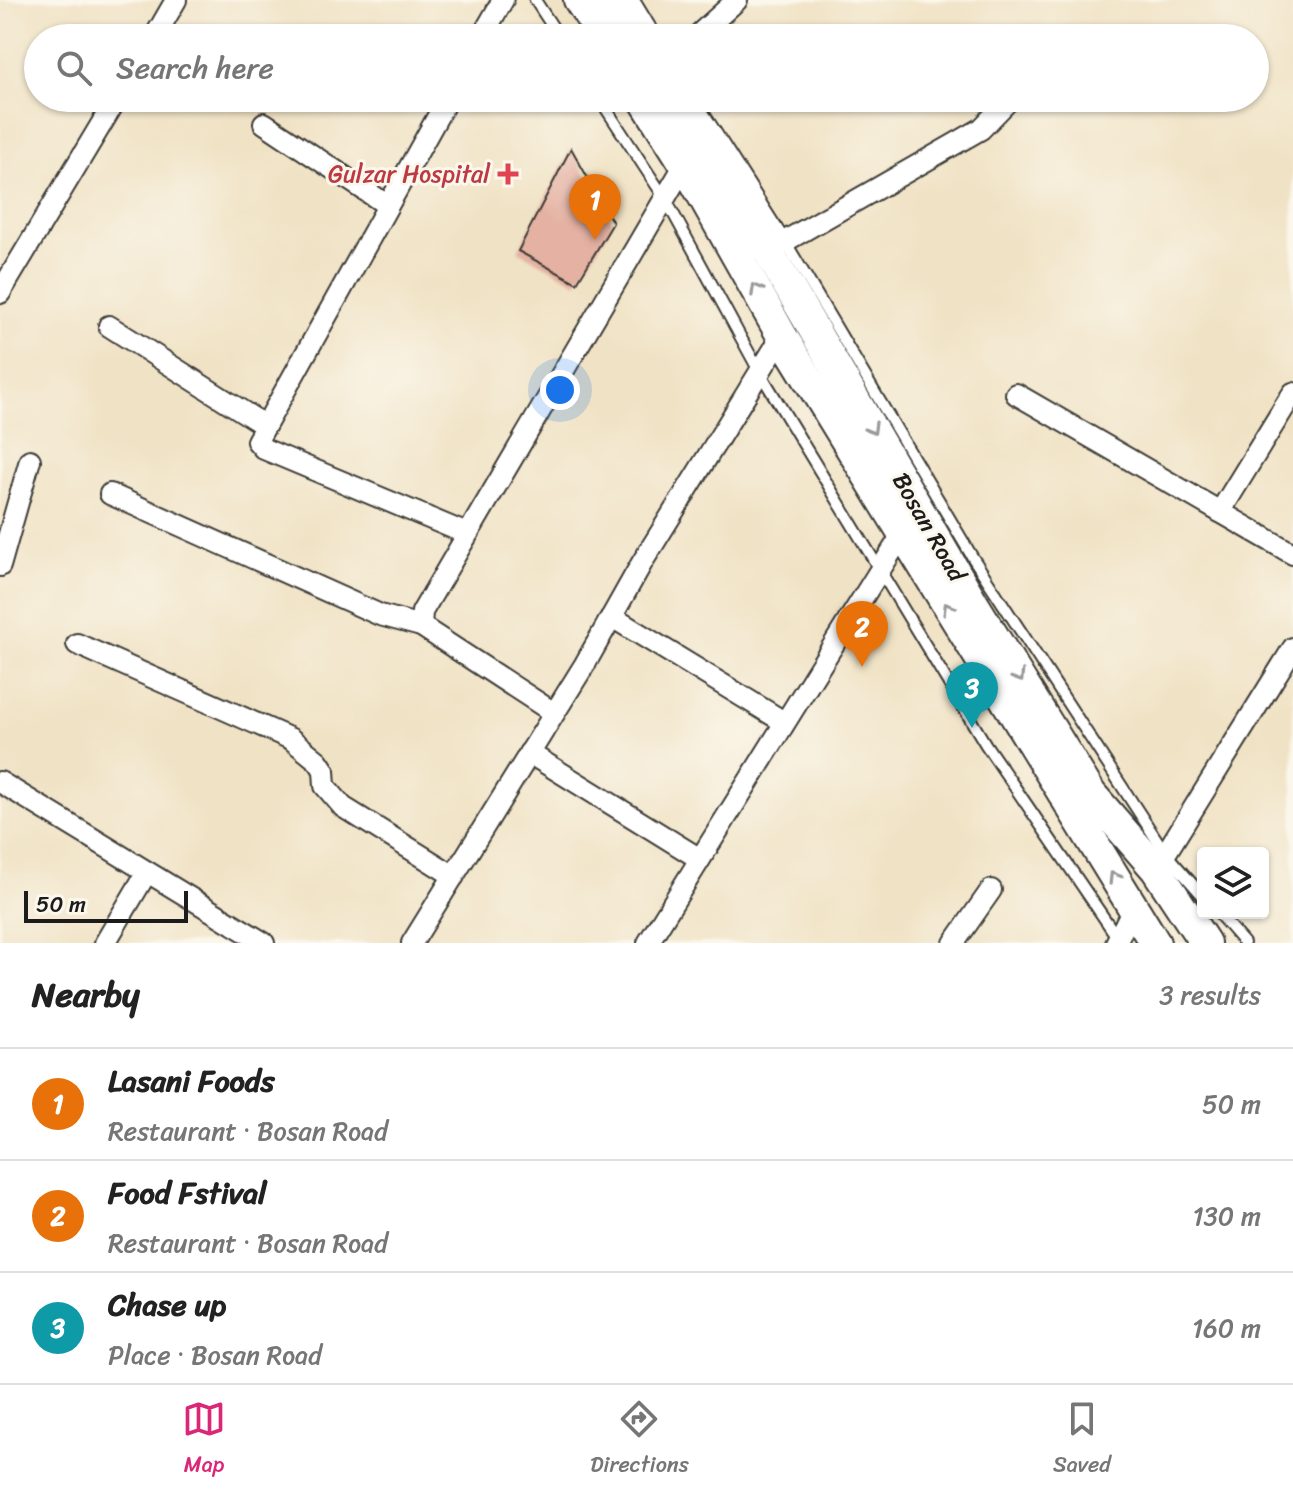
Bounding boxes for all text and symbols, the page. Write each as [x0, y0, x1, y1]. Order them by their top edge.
search box [24, 24, 1269, 112]
text: Search here [116, 41, 274, 95]
icon: search [52, 46, 96, 90]
place label: Gulzar Hospital [328, 153, 491, 195]
marker: Gulzar Hospital [497, 163, 519, 185]
pin: 1 [569, 174, 621, 240]
one-way arrow [750, 284, 766, 298]
your location [540, 370, 580, 410]
one-way arrow [862, 420, 878, 435]
street label: Bosan Road [881, 464, 978, 591]
pin: 2 [836, 601, 888, 667]
one-way arrow [942, 602, 958, 617]
pin: 3 [946, 662, 998, 728]
one-way arrow [1009, 668, 1025, 683]
map controls [1197, 847, 1269, 919]
button: layers [1197, 847, 1269, 919]
one-way arrow [1108, 871, 1123, 886]
text: 50 m [36, 885, 86, 924]
scale bar [24, 887, 188, 923]
text: Nearby [32, 965, 140, 1025]
text: 3 results [1159, 972, 1261, 1018]
text: Lasani Foods [108, 1054, 274, 1108]
text: 1 [52, 1081, 64, 1127]
text: 50 m [1202, 1081, 1261, 1127]
text: Restaurant · Bosan Road [108, 1108, 388, 1154]
text: Food Fstival [108, 1166, 267, 1220]
text: 2 [50, 1193, 66, 1239]
text: 130 m [1192, 1193, 1261, 1239]
text: Restaurant · Bosan Road [108, 1220, 388, 1266]
text: Chase up [108, 1278, 226, 1332]
text: 3 [51, 1305, 65, 1351]
text: 160 m [1192, 1305, 1261, 1351]
text: Place · Bosan Road [108, 1332, 322, 1378]
tab: Map [182, 1397, 226, 1484]
tab: Directions [590, 1397, 689, 1484]
tab: Saved [1053, 1397, 1111, 1484]

